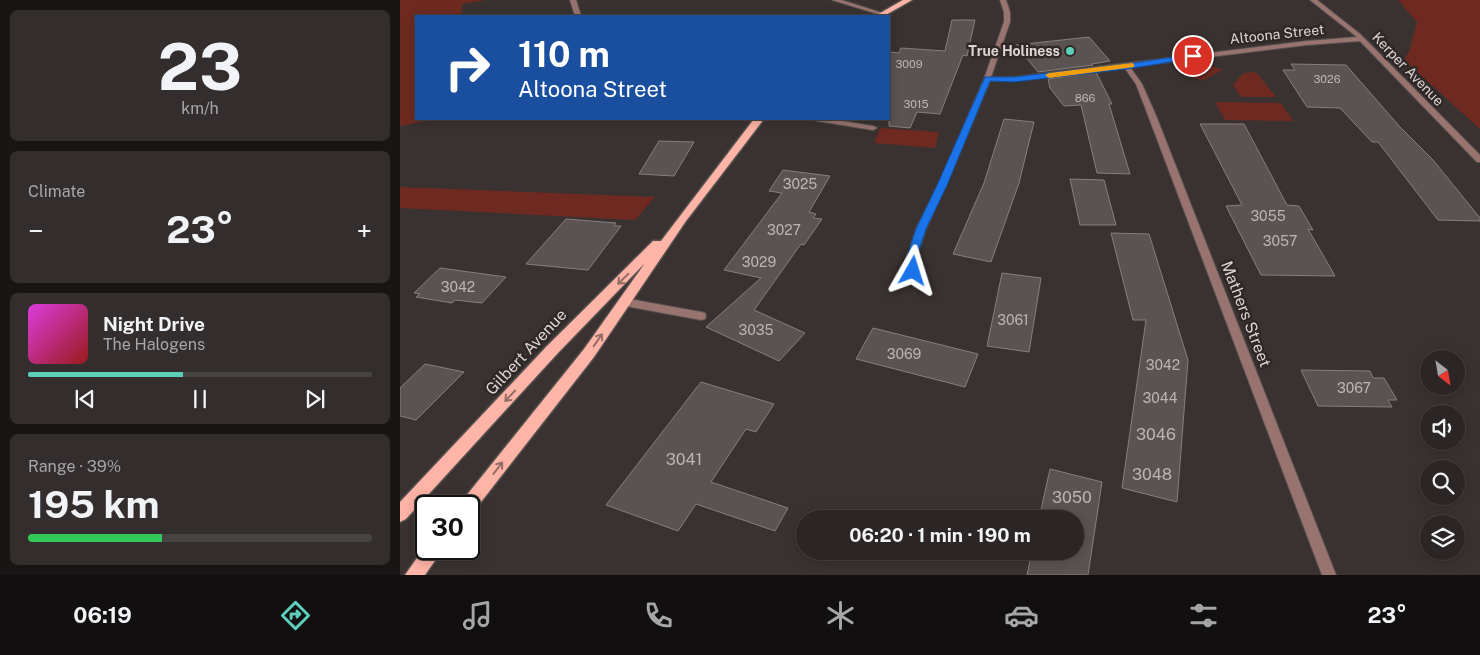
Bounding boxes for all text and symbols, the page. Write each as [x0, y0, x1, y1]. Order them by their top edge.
street label: Altoona Street [1229, 21, 1325, 47]
text: 23 [158, 28, 242, 105]
street label: Kerper Avenue [1369, 29, 1447, 109]
text: 110 m [518, 34, 610, 75]
icon: right [435, 35, 500, 100]
pin [1172, 35, 1214, 77]
icon: arrive [1179, 42, 1207, 70]
place label: True Holiness [968, 43, 1060, 59]
marker: True Holiness [1064, 45, 1076, 57]
house number: 3009 [895, 58, 923, 70]
house number: 3026 [1314, 73, 1341, 85]
text: Altoona Street [518, 76, 667, 102]
house number: 866 [1075, 92, 1095, 104]
house number: 3015 [903, 98, 929, 110]
text: km/h [181, 99, 219, 118]
house number: 3025 [783, 176, 817, 192]
text: Climate [28, 182, 85, 201]
text: 23° [166, 207, 234, 252]
house number: 3055 [1250, 208, 1286, 224]
text: − [28, 214, 44, 247]
text: + [356, 214, 372, 247]
house number: 3027 [767, 222, 801, 238]
house number: 3057 [1263, 233, 1297, 249]
position arrow [886, 244, 938, 296]
house number: 3029 [742, 254, 776, 270]
street label: Mathers Street [1217, 258, 1275, 370]
one-way arrow [617, 273, 629, 285]
house number: 3042 [441, 279, 475, 295]
street label: Gilbert Avenue [481, 305, 571, 399]
house number: 3061 [997, 312, 1029, 328]
text: Night Drive [103, 313, 205, 335]
house number: 3035 [739, 322, 774, 338]
one-way arrow [593, 333, 603, 347]
text: The Halogens [103, 335, 205, 354]
house number: 3069 [887, 346, 922, 362]
north arrow [1420, 350, 1465, 395]
map controls [1420, 350, 1465, 560]
house number: 3042 [1146, 357, 1180, 373]
house number: 3067 [1337, 380, 1371, 396]
icon: previous [71, 385, 99, 413]
icon: pause [186, 385, 214, 413]
icon: next [301, 385, 329, 413]
one-way arrow [504, 389, 516, 402]
house number: 3044 [1143, 390, 1178, 406]
button: sound [1420, 405, 1465, 450]
house number: 3046 [1136, 425, 1176, 444]
house number: 3041 [666, 450, 702, 469]
text: Range · 39% [28, 457, 121, 476]
button: search [1420, 460, 1465, 505]
one-way arrow [493, 462, 504, 475]
house number: 3048 [1132, 465, 1172, 484]
text: 195 km [28, 482, 160, 527]
house number: 3050 [1052, 488, 1092, 507]
speed limit sign: 30 [415, 495, 480, 560]
button: layers [1420, 515, 1465, 560]
text: 06:20 · 1 min · 190 m [849, 524, 1031, 546]
icon: directions [278, 598, 313, 633]
icon: music [460, 598, 495, 633]
icon: phone [641, 598, 676, 633]
icon: climate [823, 598, 858, 633]
icon: car [1004, 598, 1039, 633]
icon: filters [1186, 598, 1221, 633]
text: 06:19 [73, 602, 132, 628]
text: 23° [1368, 602, 1407, 628]

